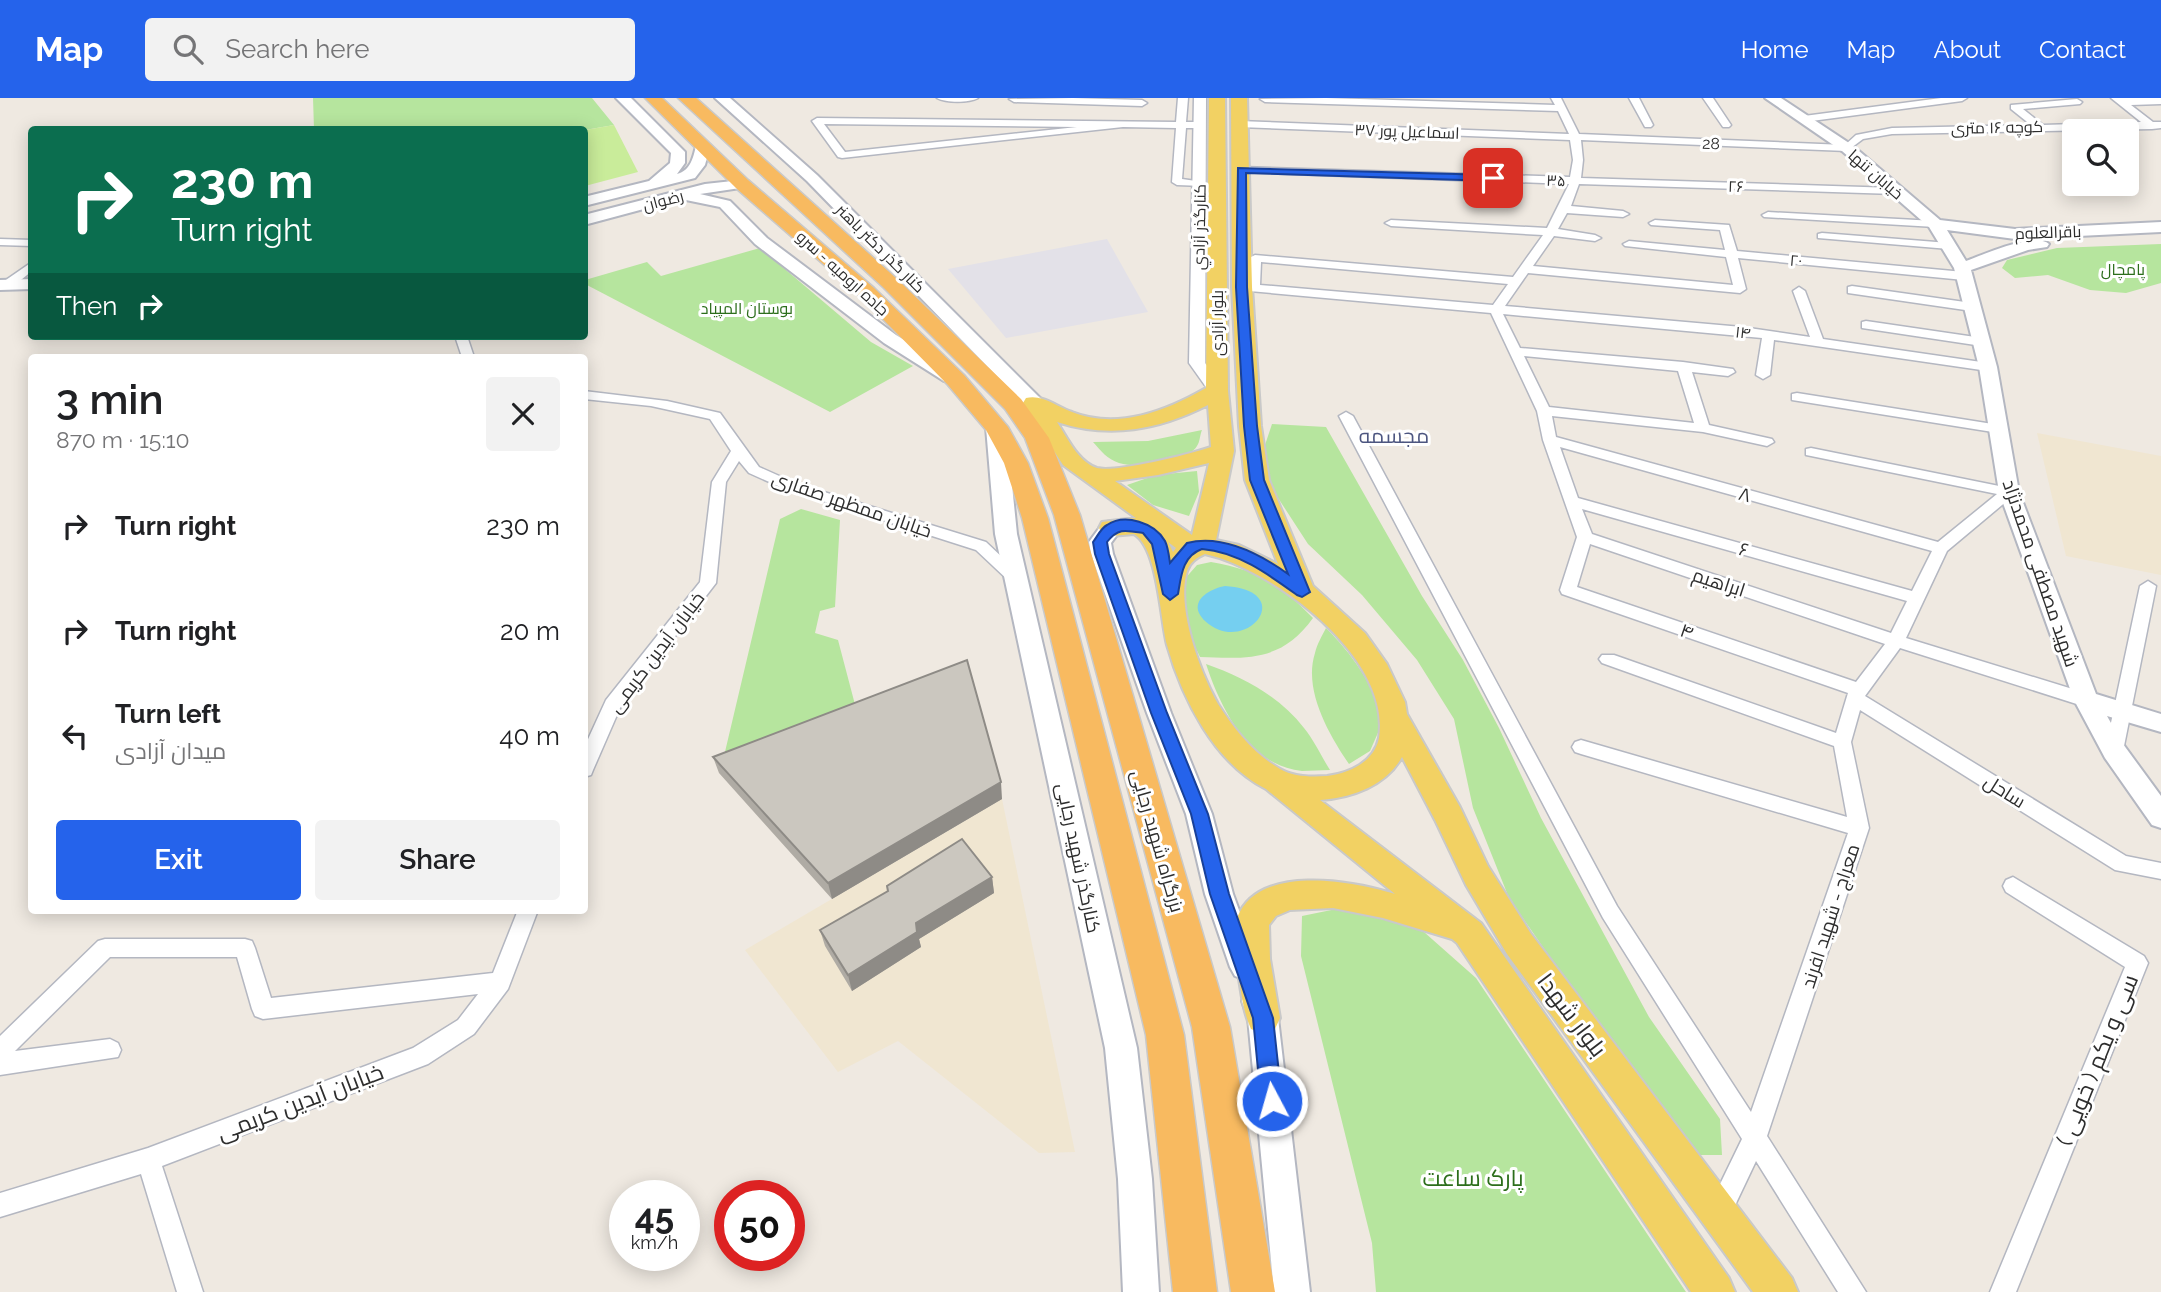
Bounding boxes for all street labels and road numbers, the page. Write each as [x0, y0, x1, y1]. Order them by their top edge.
street label: کوچه ۱۶ متری [1951, 117, 2043, 140]
street label: اسماعیل پور ۳۷ [1354, 120, 1460, 145]
street label: 28 [1702, 134, 1720, 153]
street label: خیابان تنها [1844, 145, 1907, 204]
street label: ۳۵ [1546, 171, 1566, 190]
street label: ۲۶ [1728, 177, 1744, 196]
street label: کنارگذر آزادي [1189, 184, 1214, 270]
street label: رضوان [641, 186, 686, 216]
street label: کنار گذر دکتر باهنر [832, 199, 929, 297]
street label: باقرالعلوم [2014, 222, 2082, 245]
street label: جاده ارومیه - سرو [793, 227, 893, 320]
street label: ۲۰ [1789, 250, 1803, 271]
street label: بلوار آزادی [1208, 290, 1228, 356]
street label: ۱۴ [1734, 322, 1752, 343]
street label: خیابان ممظهر صفاری [769, 466, 935, 543]
street label: شهید مصطفی محمدنژاد [1998, 476, 2083, 670]
street label: ۸ [1736, 482, 1754, 506]
street label: ۶ [1737, 537, 1751, 561]
street label: ابراهیم [1689, 563, 1748, 604]
street label: خیابان آیدین کریمی [603, 587, 709, 717]
street label: ۴ [1677, 619, 1697, 643]
street label: بزرگراه شهید رجایی [1126, 767, 1189, 915]
street label: ساحل [1979, 770, 2030, 813]
street label: کنارگذر شهید رجایی [1051, 781, 1106, 935]
street label: معراج - شهید افرند [1796, 841, 1867, 992]
street label: بلوار شهدا [1532, 968, 1612, 1062]
street label: سی و یکم ( خویی ) [2050, 970, 2146, 1151]
street label: خیابان آیدین کریمی [213, 1057, 387, 1147]

